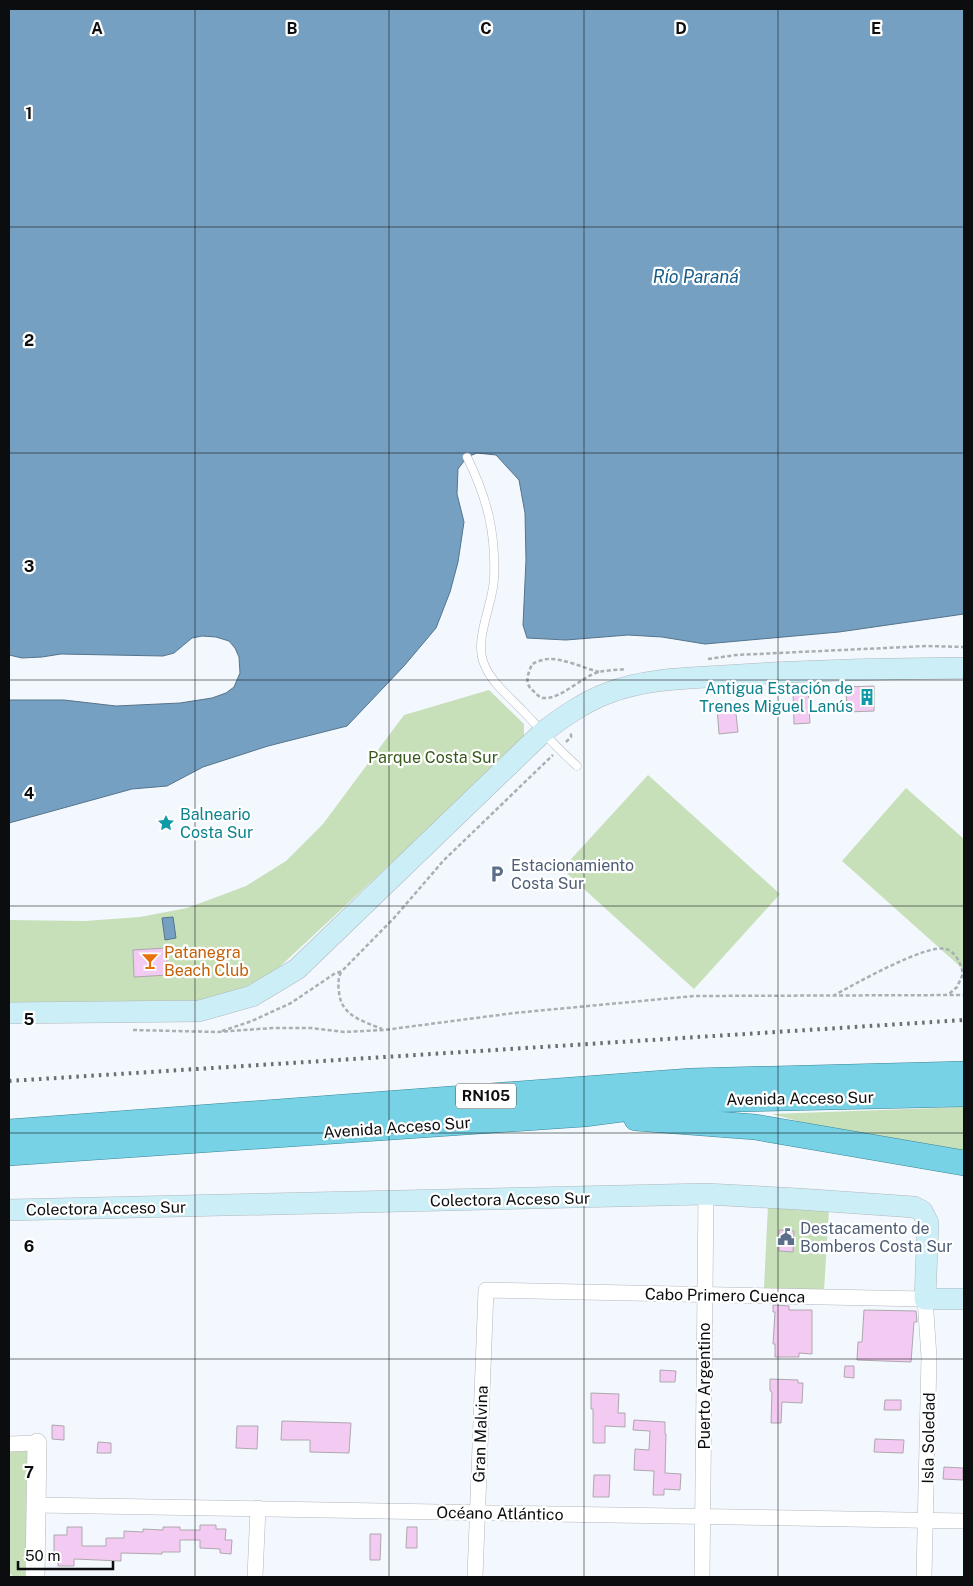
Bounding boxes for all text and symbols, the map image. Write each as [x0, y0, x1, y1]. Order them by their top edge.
text: A [91, 19, 103, 38]
text: B [287, 19, 298, 38]
text: C [480, 19, 492, 38]
text: D [675, 19, 687, 38]
text: E [871, 19, 881, 38]
text: 1 [26, 104, 32, 123]
water label: Río Paraná [653, 266, 739, 287]
text: 2 [24, 331, 34, 350]
text: 3 [24, 557, 34, 576]
place label: Antigua Estación de Trenes Miguel Lanús [699, 679, 853, 716]
building icon: Antigua Estación de Trenes Miguel Lanús [857, 687, 877, 707]
park label: Parque Costa Sur [368, 748, 498, 767]
text: 4 [24, 784, 35, 803]
place label: Balneario Costa Sur [180, 805, 253, 842]
place icon: Balneario Costa Sur [156, 813, 176, 833]
place label: Estacionamiento Costa Sur [511, 856, 634, 893]
parking icon: Estacionamiento Costa Sur [487, 864, 507, 884]
place label: Patanegra Beach Club [164, 943, 249, 980]
bar icon: Patanegra Beach Club [140, 951, 160, 971]
text: 5 [24, 1010, 35, 1029]
road number: RN105 [456, 1084, 516, 1108]
street label: Avenida Acceso Sur [726, 1088, 874, 1109]
street label: Avenida Acceso Sur [323, 1113, 471, 1142]
street label: Colectora Acceso Sur [430, 1189, 590, 1210]
street label: Colectora Acceso Sur [26, 1198, 186, 1219]
place label: Destacamento de Bomberos Costa Sur [800, 1219, 953, 1256]
public building icon: Destacamento de Bomberos Costa Sur [776, 1227, 796, 1247]
text: 6 [24, 1237, 34, 1256]
street label: Cabo Primero Cuenca [645, 1285, 805, 1306]
street label: Puerto Argentino [695, 1323, 714, 1449]
street label: Gran Malvina [469, 1385, 492, 1483]
street label: Isla Soledad [918, 1392, 939, 1484]
text: 7 [24, 1463, 34, 1482]
street label: Océano Atlántico [436, 1503, 564, 1524]
scale bar [18, 1538, 112, 1570]
text: 50 m [25, 1547, 60, 1564]

